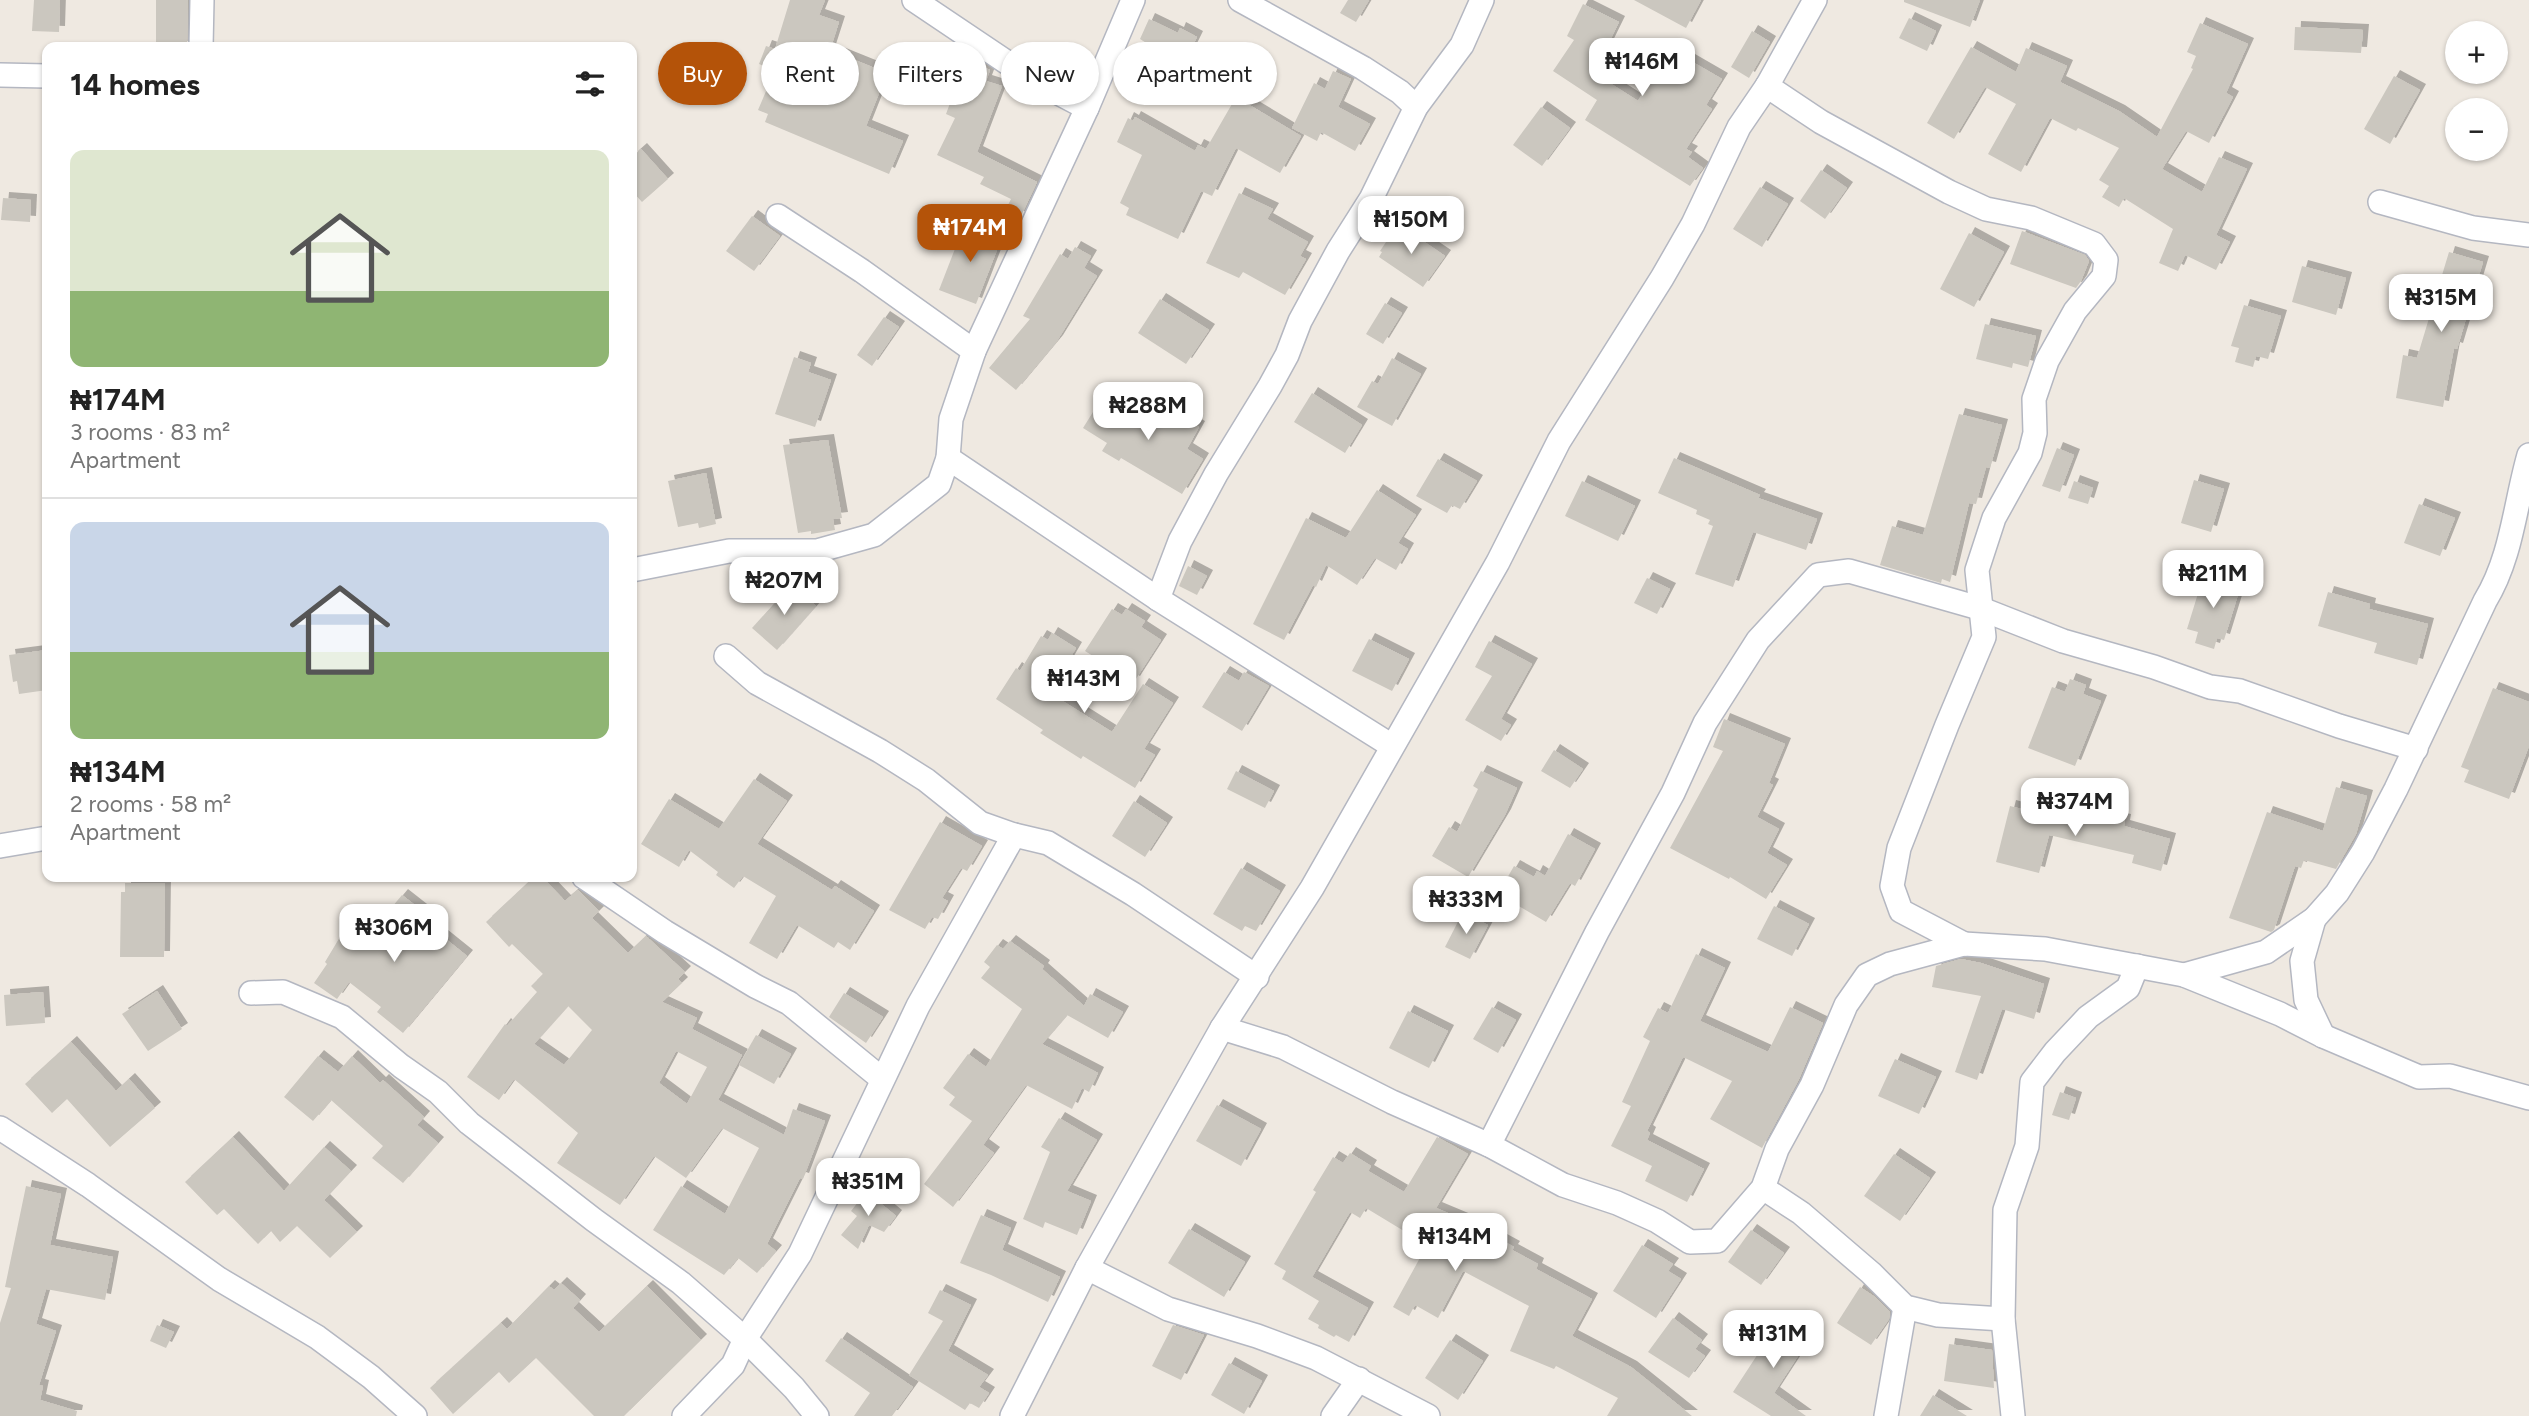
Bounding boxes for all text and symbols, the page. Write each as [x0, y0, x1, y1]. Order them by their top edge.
map controls [2445, 21, 2508, 161]
button: + [2445, 21, 2508, 84]
pin: ₦146M [1593, 38, 1691, 98]
chip: Buy [658, 42, 747, 105]
chip: Rent [761, 42, 859, 105]
chip: Filters [873, 42, 987, 105]
chip: New [1001, 42, 1099, 105]
chip: Apartment [1113, 42, 1277, 105]
text: ₦146M [1605, 47, 1679, 75]
icon: filters [571, 65, 609, 103]
text: 14 homes [70, 66, 200, 103]
button: − [2445, 98, 2508, 161]
icon: home [277, 195, 403, 321]
pin: ₦150M [1362, 196, 1460, 256]
pin: ₦174M [921, 204, 1019, 264]
text: ₦150M [1374, 205, 1448, 233]
text: ₦174M [933, 213, 1007, 241]
pin: ₦315M [2392, 274, 2490, 334]
text: ₦315M [2405, 283, 2477, 311]
text: ₦174M [70, 381, 166, 418]
pin: ₦288M [1099, 382, 1197, 442]
text: ₦288M [1109, 391, 1187, 419]
text: 3 rooms · 83 m² [70, 418, 230, 446]
text: Apartment [70, 446, 181, 474]
pin: ₦211M [2164, 550, 2262, 610]
pin: ₦207M [735, 558, 833, 617]
text: ₦211M [2178, 559, 2248, 587]
text: ₦207M [745, 566, 823, 594]
icon: home [277, 567, 403, 693]
pin: ₦143M [1035, 656, 1133, 715]
text: ₦143M [1047, 664, 1121, 692]
text: ₦134M [70, 753, 166, 790]
pin: ₦374M [2026, 778, 2124, 838]
text: ₦374M [2037, 787, 2113, 815]
text: 2 rooms · 58 m² [70, 790, 231, 818]
text: Apartment [70, 818, 181, 846]
pin: ₦333M [1417, 876, 1515, 936]
text: ₦333M [1429, 885, 1503, 913]
pin: ₦306M [345, 904, 443, 964]
text: ₦306M [355, 913, 433, 941]
pin: ₦351M [819, 1158, 917, 1218]
text: ₦351M [832, 1167, 904, 1195]
pin: ₦134M [1406, 1214, 1504, 1273]
text: ₦134M [1418, 1222, 1492, 1250]
pin: ₦131M [1724, 1310, 1822, 1370]
text: ₦131M [1739, 1319, 1807, 1347]

